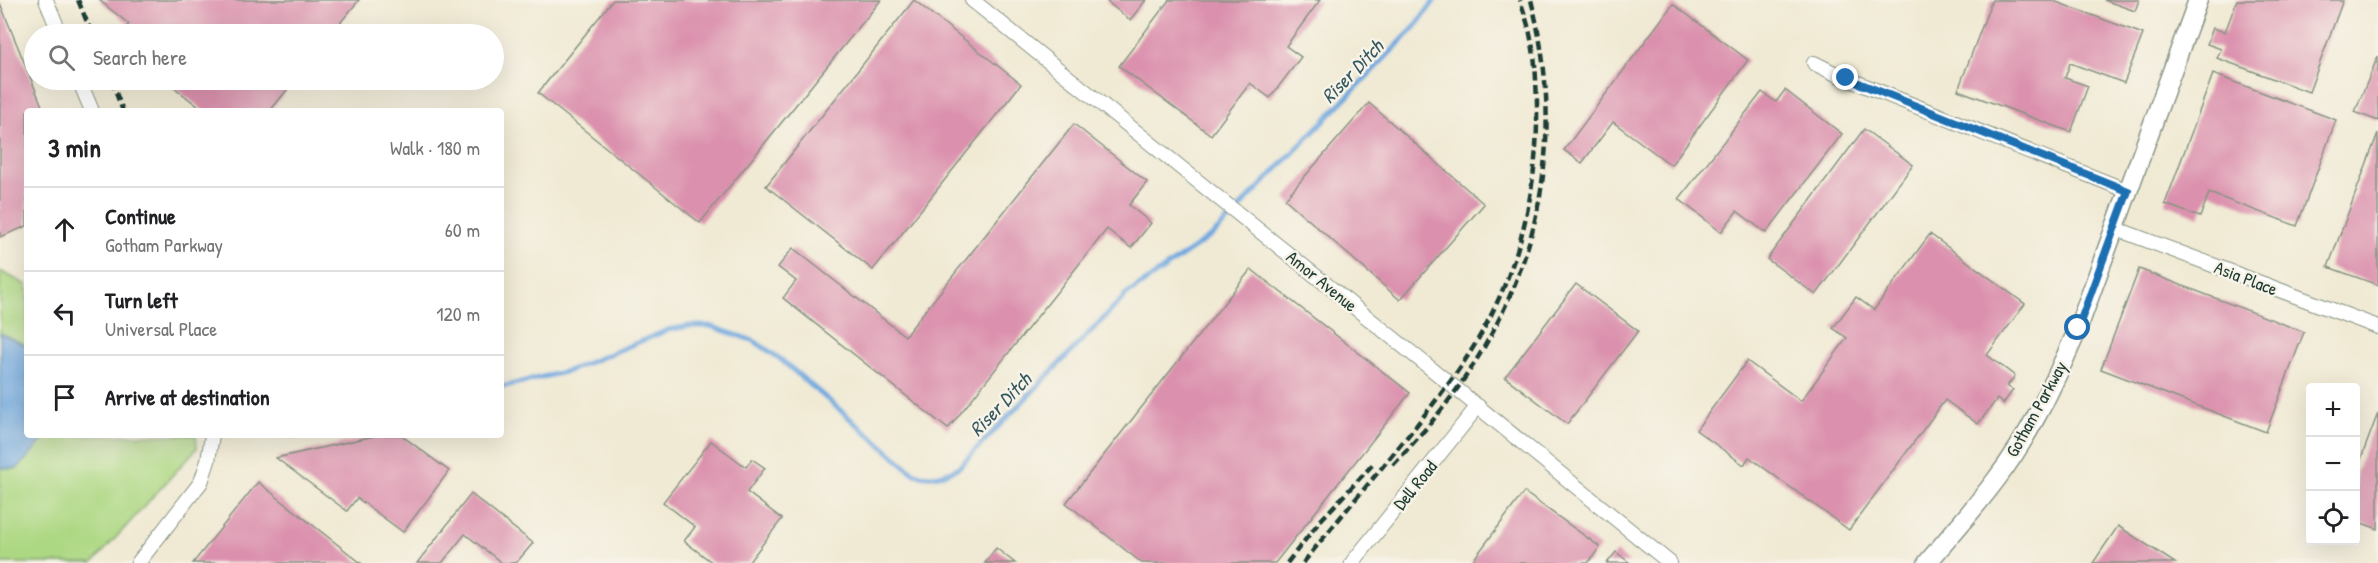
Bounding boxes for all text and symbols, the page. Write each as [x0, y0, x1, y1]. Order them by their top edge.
search box [24, 24, 504, 90]
water label: Riser Ditch [1315, 32, 1390, 109]
icon: search [45, 41, 78, 74]
text: Search here [93, 42, 187, 72]
route end [1832, 64, 1858, 90]
text: 3 min [48, 130, 101, 165]
text: Walk · 180 m [390, 134, 480, 161]
text: Continue [105, 201, 176, 231]
icon: ahead [48, 213, 81, 246]
text: 60 m [445, 216, 480, 243]
text: Gotham Parkway [105, 231, 223, 258]
street label: Amor Avenue [1281, 245, 1363, 317]
street label: Asia Place [2211, 255, 2281, 301]
text: Turn left [105, 285, 178, 315]
icon: left [48, 297, 81, 330]
text: 120 m [436, 300, 480, 327]
route start [2064, 314, 2090, 340]
text: Universal Place [105, 315, 217, 342]
street label: Gotham Parkway [1999, 356, 2073, 462]
water label: Riser Ditch [963, 365, 1038, 442]
icon: arrive [48, 381, 81, 414]
text: Arrive at destination [105, 382, 270, 412]
map controls [2306, 383, 2360, 545]
button: + [2306, 383, 2360, 437]
button: − [2306, 437, 2360, 491]
street label: Dell Road [1387, 455, 1443, 515]
button: locate [2306, 491, 2360, 545]

